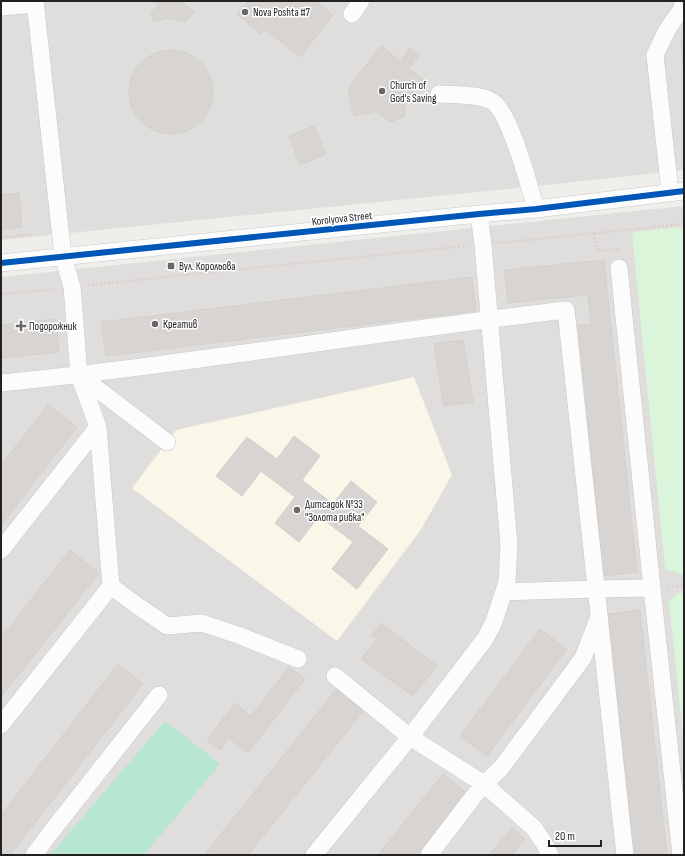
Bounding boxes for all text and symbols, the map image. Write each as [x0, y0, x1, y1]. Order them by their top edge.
place label: Nova Poshta #7 [253, 6, 310, 19]
marker: Nova Poshta #7 [240, 7, 250, 17]
place label: Church of God's Saving [390, 79, 437, 105]
marker: Church of God's Saving [377, 86, 387, 96]
street label: Korolyova Street [311, 209, 374, 228]
place label: Вул. Корольова [179, 260, 236, 273]
marker: Вул. Корольова [166, 261, 176, 271]
place label: Креатив [163, 318, 198, 331]
marker: Креатив [150, 319, 160, 329]
place label: Подорожник [29, 320, 77, 333]
marker: Подорожник [16, 321, 26, 331]
place label: Дитсадок №33 "Золота рибка" [305, 498, 364, 524]
marker: Дитсадок №33 "Золота рибка" [292, 505, 302, 515]
scale bar [549, 822, 601, 848]
text: 20 m [555, 829, 575, 844]

